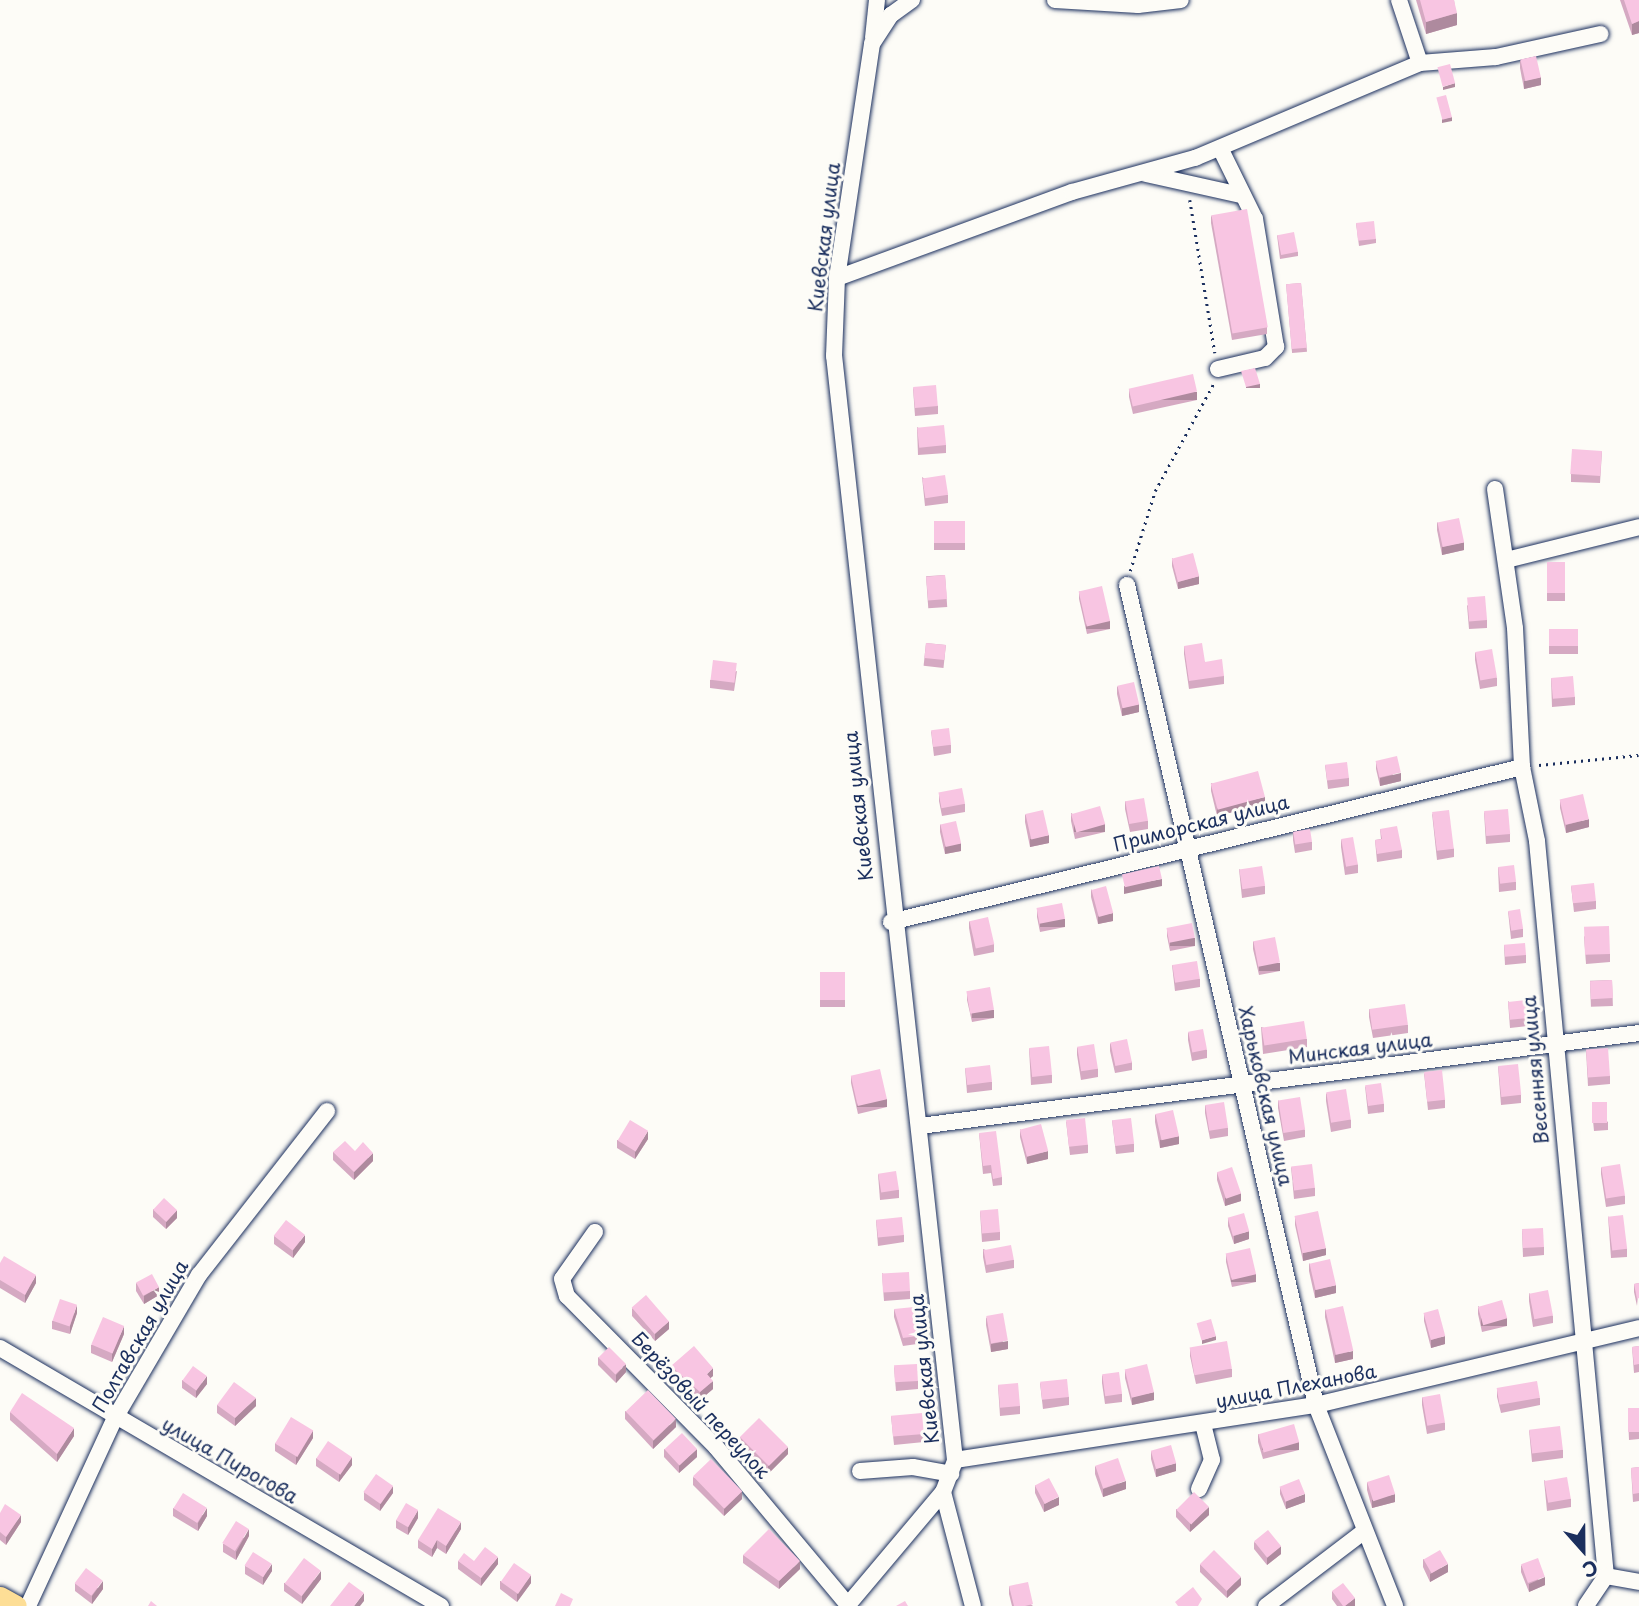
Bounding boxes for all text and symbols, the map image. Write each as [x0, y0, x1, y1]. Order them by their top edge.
street label: Киевская улица [803, 161, 845, 313]
street label: Киевская улица [839, 730, 877, 882]
street label: Приморская улица [1110, 790, 1292, 856]
street label: Весенняя улица [1517, 994, 1553, 1146]
street label: Харьковская улица [1234, 1004, 1298, 1188]
street label: Минская улица [1286, 1028, 1434, 1068]
street label: Полтавская улица [87, 1255, 193, 1417]
street label: Киевская улица [905, 1293, 943, 1445]
street label: Берёзовый переулок [628, 1327, 774, 1483]
street label: улица Плеханова [1213, 1359, 1379, 1413]
street label: улица Пирогова [158, 1412, 302, 1508]
north arrow [1548, 1515, 1618, 1585]
text: С [1579, 1554, 1602, 1585]

